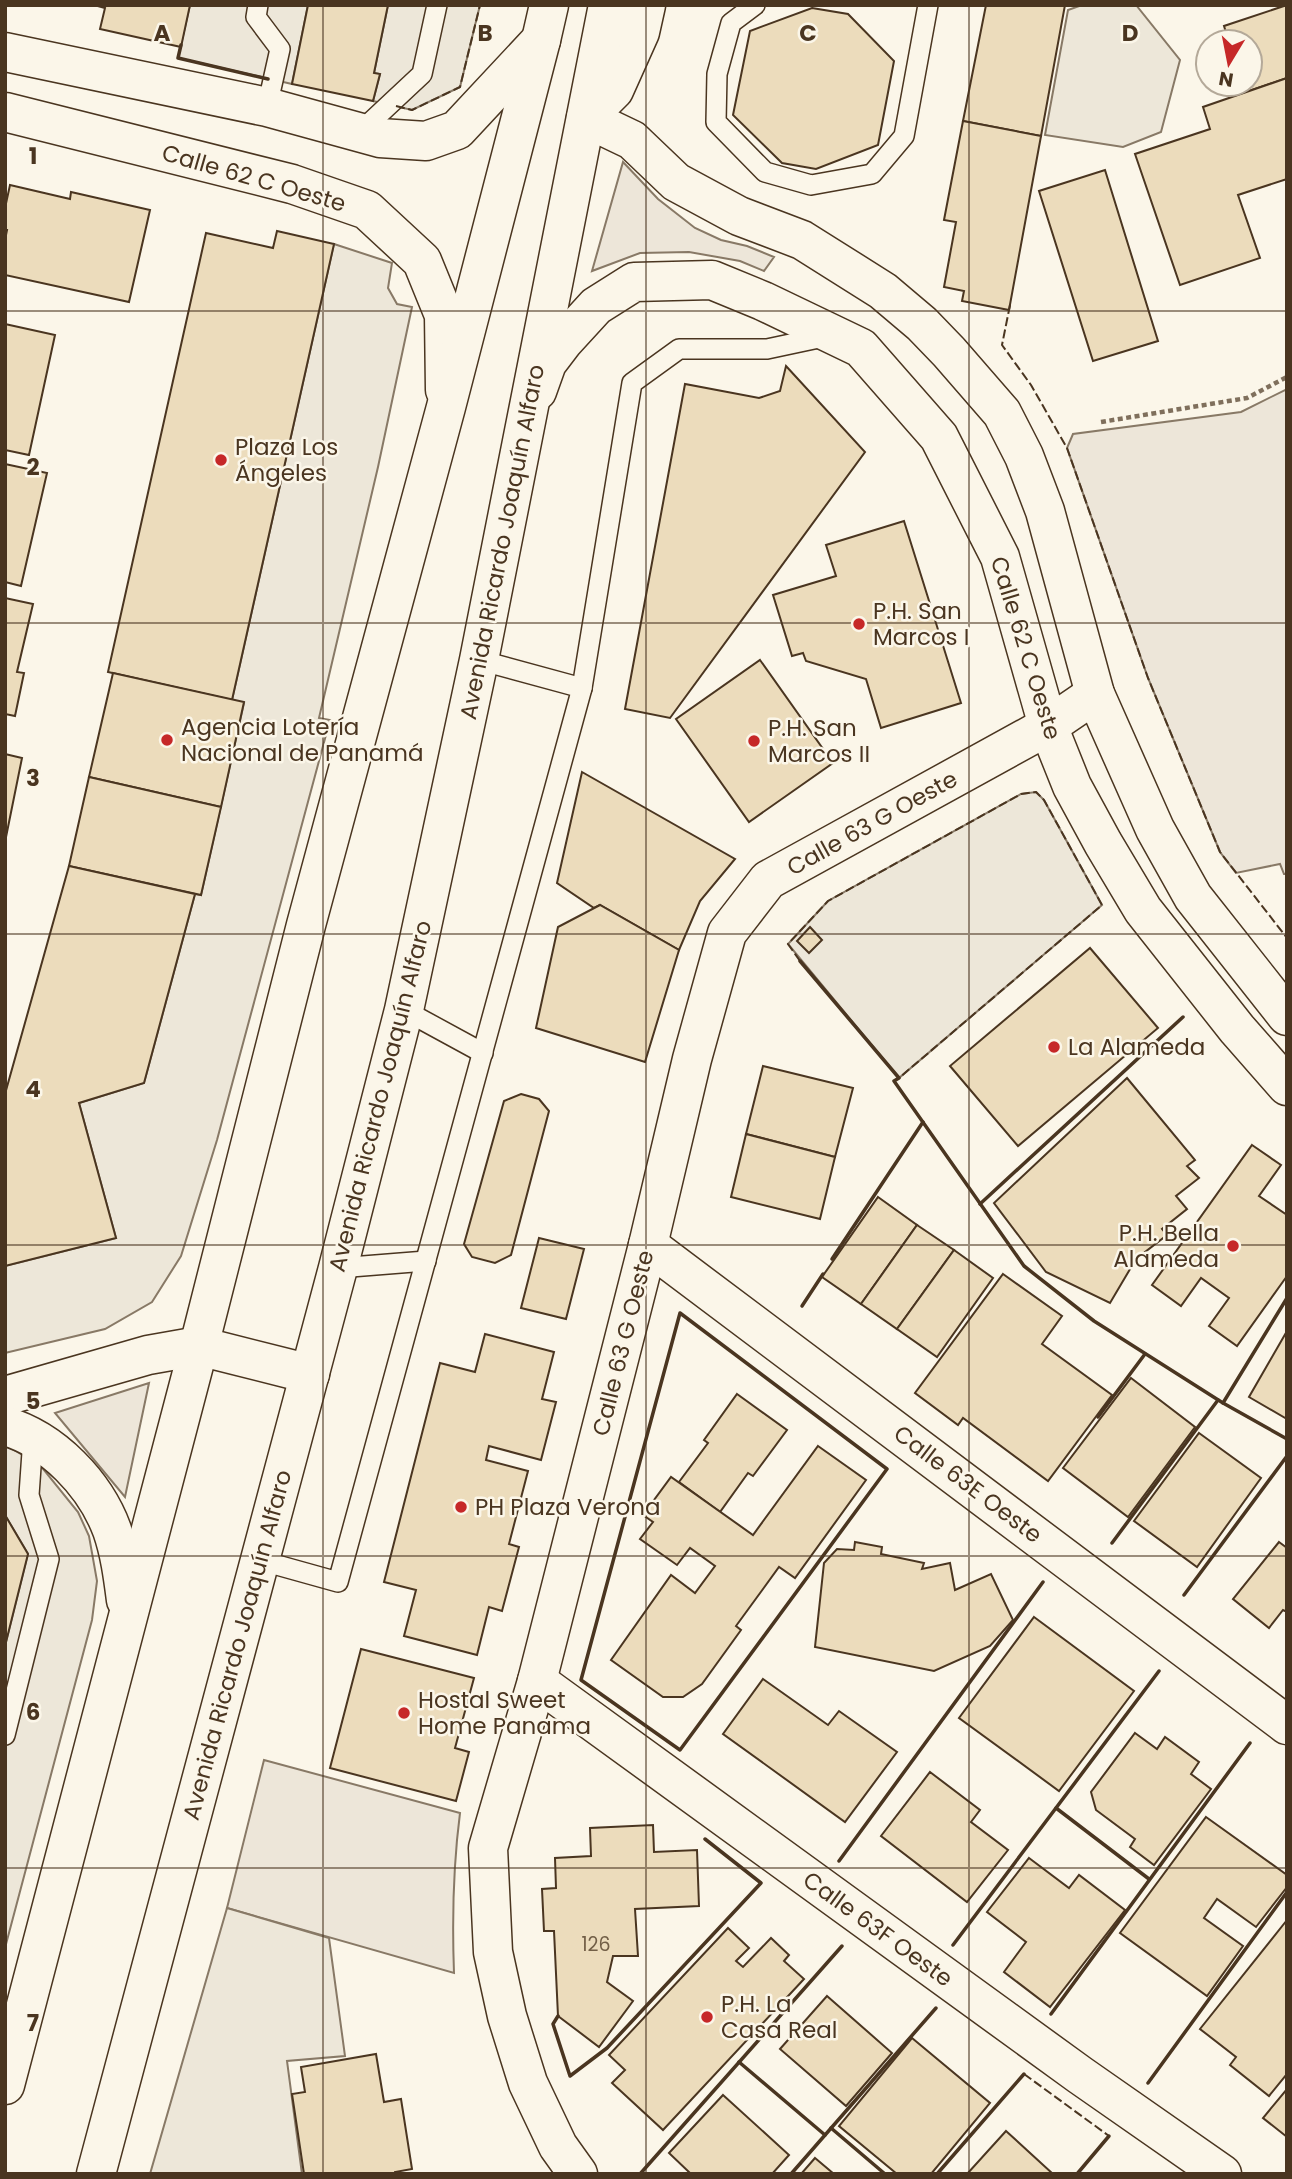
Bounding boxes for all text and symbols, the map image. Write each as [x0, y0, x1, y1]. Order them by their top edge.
text: A [154, 17, 171, 49]
text: B [477, 17, 493, 49]
text: C [799, 17, 817, 49]
text: D [1122, 17, 1138, 49]
north arrow [1194, 28, 1264, 98]
text: N [1217, 65, 1236, 94]
street label: Calle 62 C Oeste [158, 136, 350, 220]
text: 1 [29, 140, 37, 172]
street label: Avenida Ricardo Joaquín Alfaro [452, 362, 552, 722]
place label: Plaza Los Ángeles [235, 431, 338, 489]
text: 2 [26, 451, 40, 483]
marker: Plaza Los Ángeles [213, 452, 229, 468]
street label: Calle 62 C Oeste [983, 553, 1069, 743]
place label: P.H. San Marcos I [873, 595, 969, 653]
marker: P.H. San Marcos I [851, 616, 867, 632]
place label: Agencia Lotería Nacional de Panamá [181, 711, 423, 769]
place label: P.H. San Marcos II [768, 712, 870, 770]
marker: Agencia Lotería Nacional de Panamá [159, 732, 175, 748]
marker: P.H. San Marcos II [746, 733, 762, 749]
text: 3 [26, 762, 40, 794]
street label: Calle 63 G Oeste [781, 763, 963, 883]
street label: Avenida Ricardo Joaquín Alfaro [321, 917, 439, 1275]
place label: La Alameda [1068, 1031, 1205, 1063]
marker: La Alameda [1046, 1039, 1062, 1055]
text: 4 [25, 1073, 41, 1105]
place label: P.H. Bella Alameda [1113, 1217, 1219, 1275]
marker: P.H. Bella Alameda [1225, 1238, 1241, 1254]
street label: Calle 63 G Oeste [584, 1247, 662, 1439]
text: 5 [26, 1385, 40, 1417]
street label: Calle 63E Oeste [887, 1418, 1049, 1550]
street label: Avenida Ricardo Joaquín Alfaro [175, 1466, 299, 1824]
place label: PH Plaza Verona [475, 1491, 660, 1523]
marker: PH Plaza Verona [453, 1499, 469, 1515]
place label: Hostal Sweet Home Panama [418, 1684, 591, 1742]
text: 6 [26, 1696, 40, 1728]
marker: Hostal Sweet Home Panama [396, 1705, 412, 1721]
street label: Calle 63F Oeste [797, 1864, 959, 1994]
house number: 126 [581, 1931, 611, 1958]
place label: P.H. La Casa Real [721, 1988, 837, 2046]
text: 7 [27, 2007, 39, 2039]
marker: P.H. La Casa Real [699, 2009, 715, 2025]

